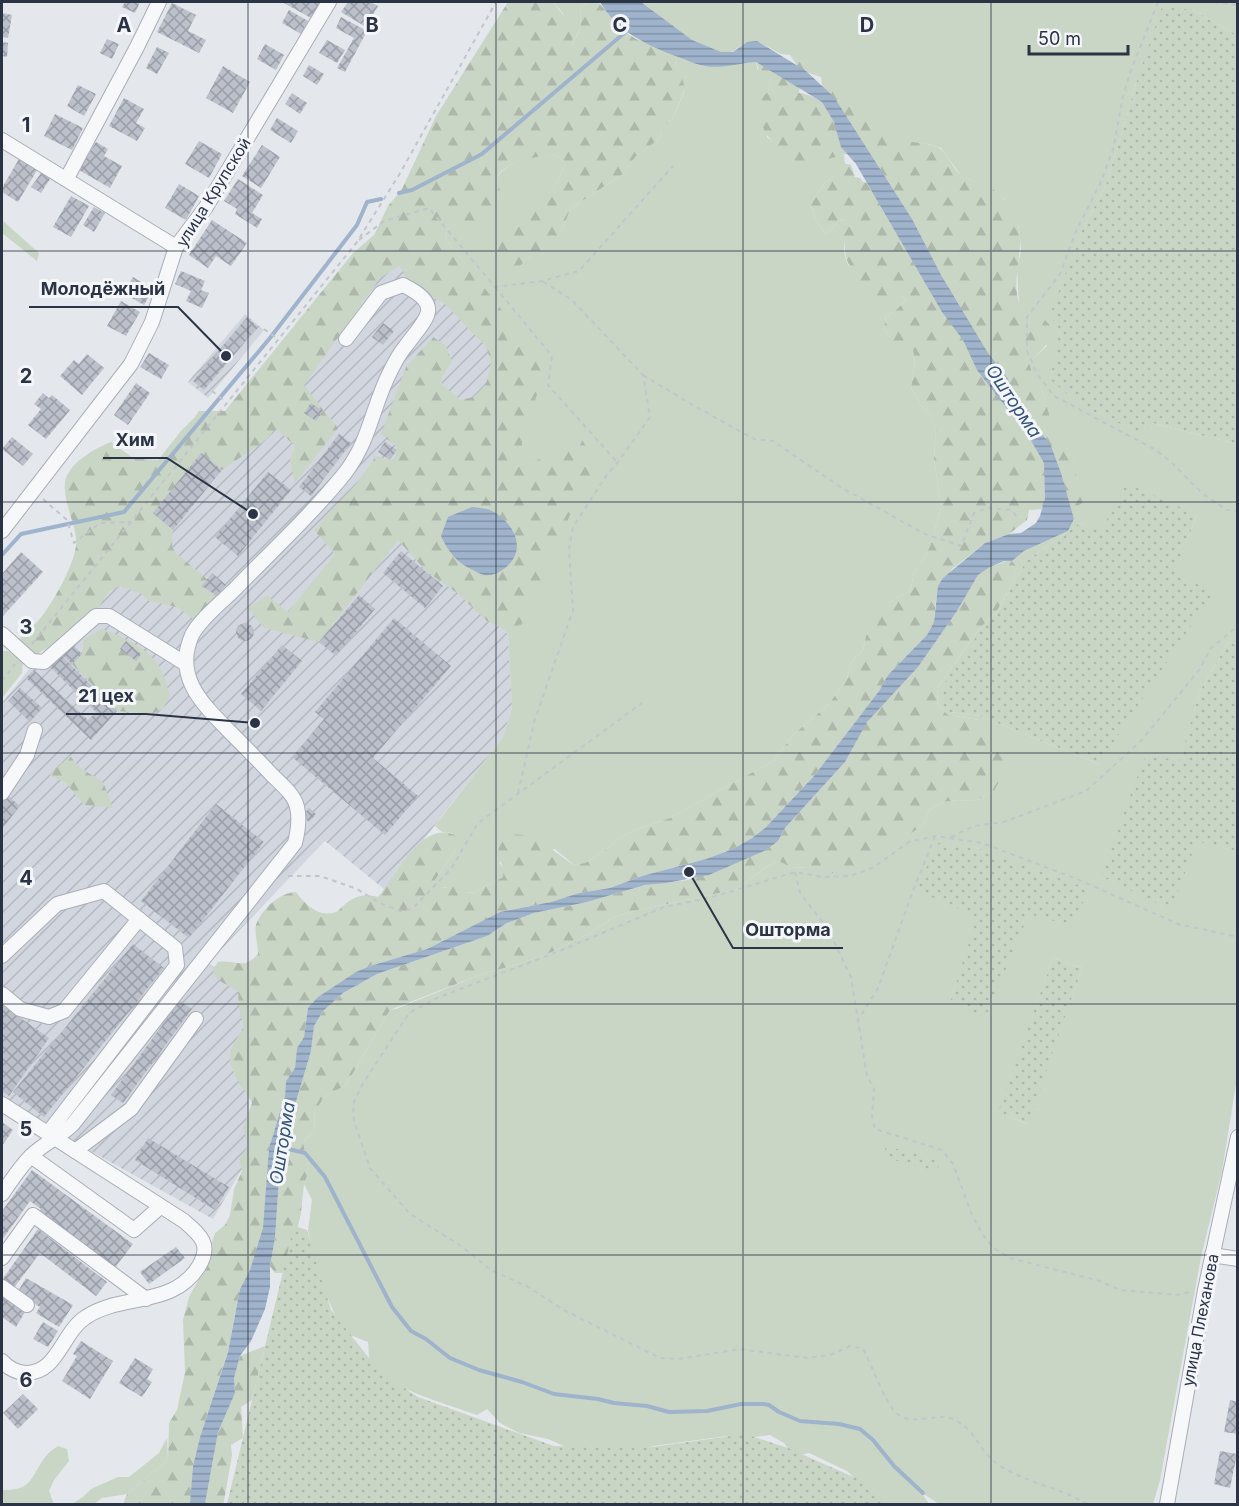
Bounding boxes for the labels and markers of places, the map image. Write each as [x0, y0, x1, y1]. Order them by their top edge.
callout: Молодёжный [29, 271, 178, 307]
callout: Хим [103, 422, 167, 458]
callout: 21 цех [66, 678, 146, 714]
callout: Ошторма [733, 912, 843, 948]

